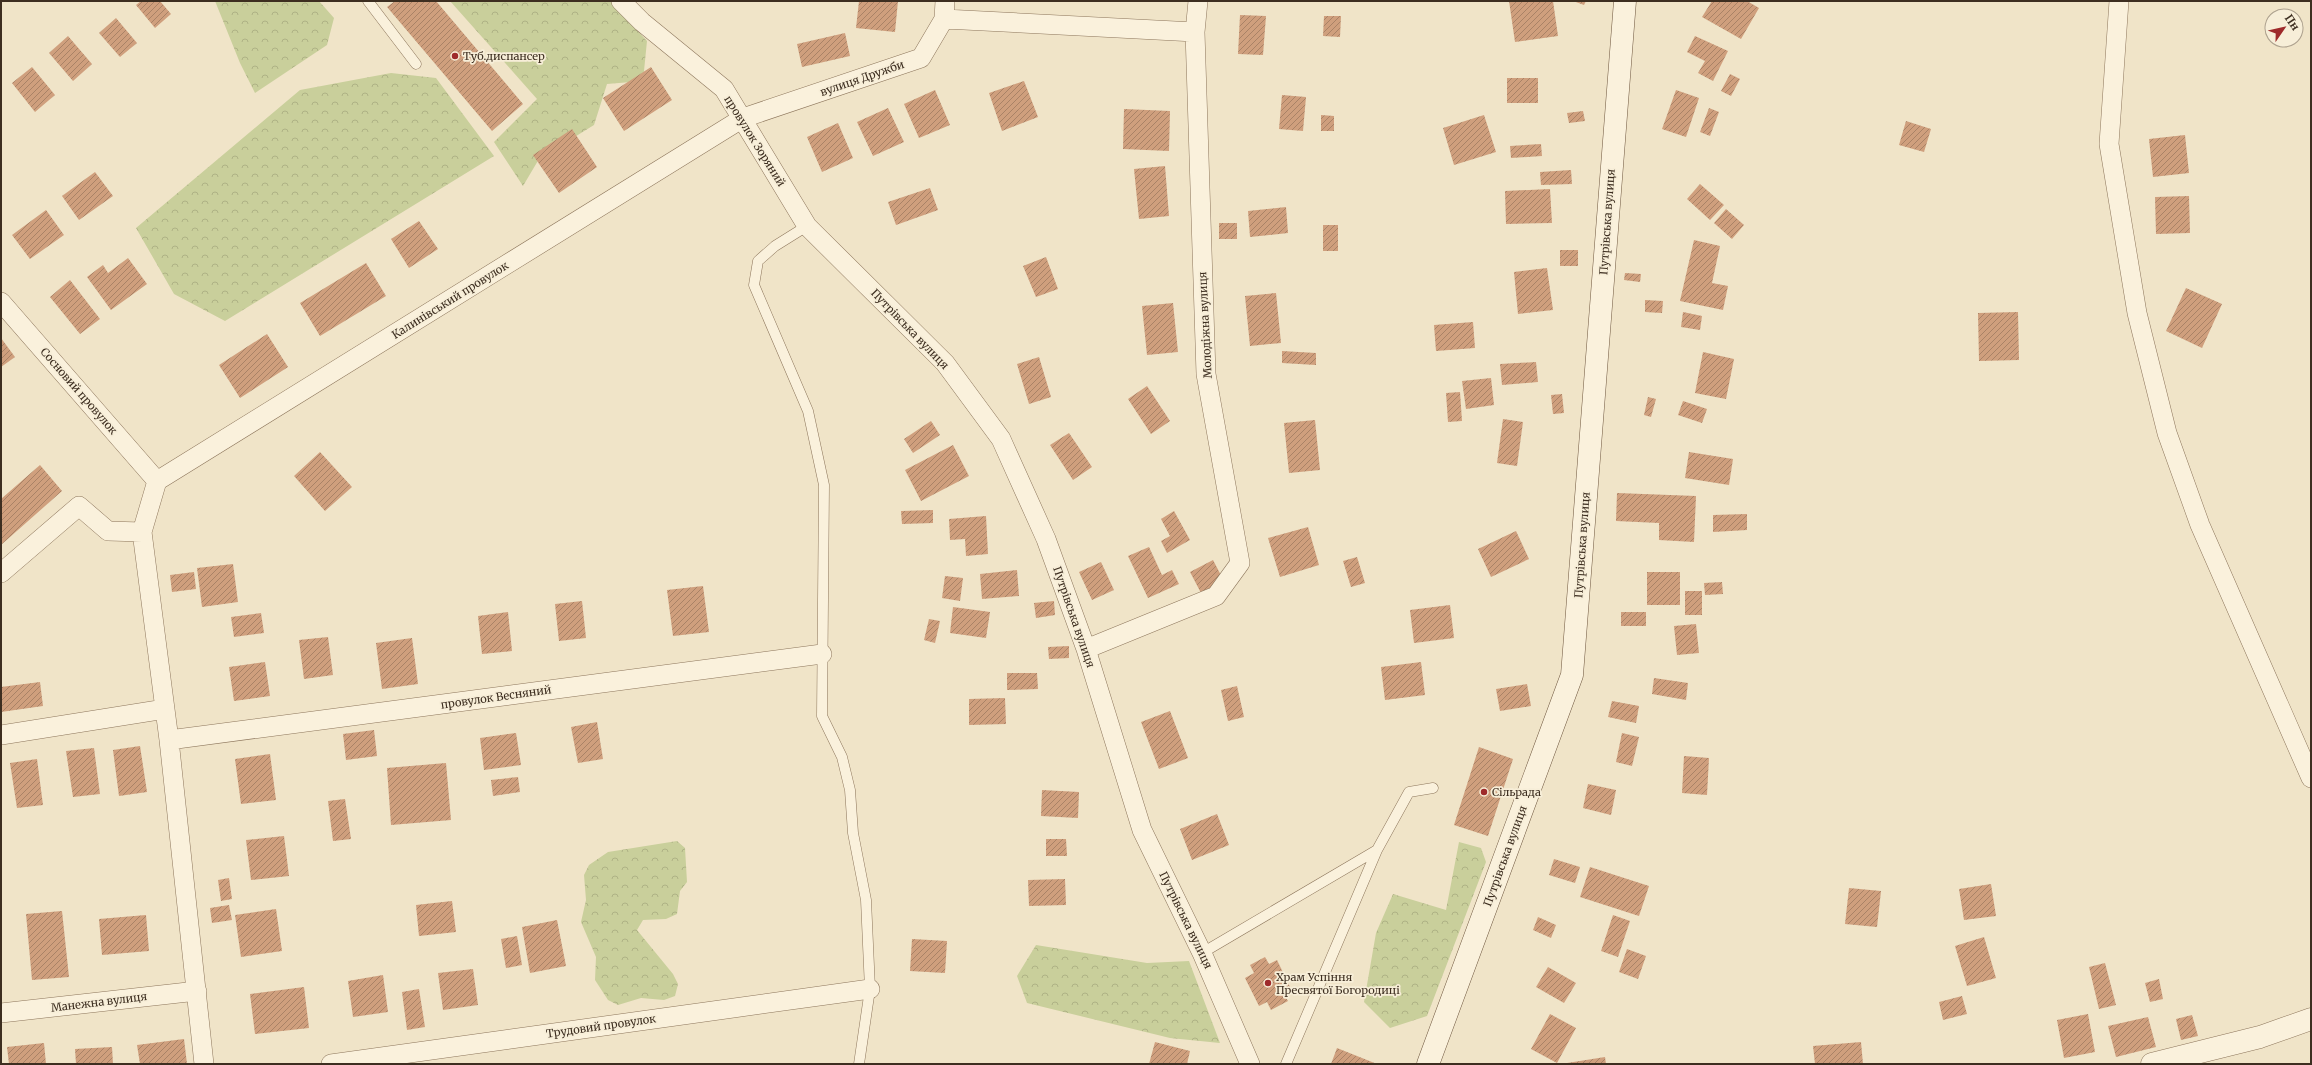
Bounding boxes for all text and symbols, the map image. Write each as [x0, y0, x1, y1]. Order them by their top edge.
north arrow [2264, 8, 2304, 48]
text: Пн [2282, 12, 2303, 33]
place label: Туб.диспансер [463, 49, 545, 63]
marker: Туб.диспансер [450, 51, 460, 61]
street label: вулиця Дружби [818, 57, 906, 99]
street label: провулок Зоряний [721, 93, 789, 189]
street label: Путрівська вулиця [1596, 168, 1618, 275]
street label: Калинівський провулок [389, 258, 511, 342]
street label: Молодіжна вулиця [1195, 271, 1215, 379]
street label: Путрівська вулиця [868, 286, 952, 372]
street label: Сосновий провулок [38, 345, 120, 437]
street label: Путрівська вулиця [1571, 491, 1593, 598]
street label: Путрівська вулиця [1050, 564, 1098, 670]
street label: провулок Весняний [440, 682, 553, 712]
place label: Сільрада [1492, 785, 1541, 799]
marker: Сільрада [1479, 787, 1489, 797]
street label: Путрівська вулиця [1480, 803, 1530, 908]
street label: Путрівська вулиця [1156, 869, 1216, 971]
place label: Храм Успіння Пресвятої Богородиці [1276, 970, 1400, 997]
marker: Храм Успіння Пресвятої Богородиці [1263, 978, 1273, 988]
street label: Манежна вулиця [50, 989, 148, 1015]
street label: Трудовий провулок [545, 1011, 657, 1041]

